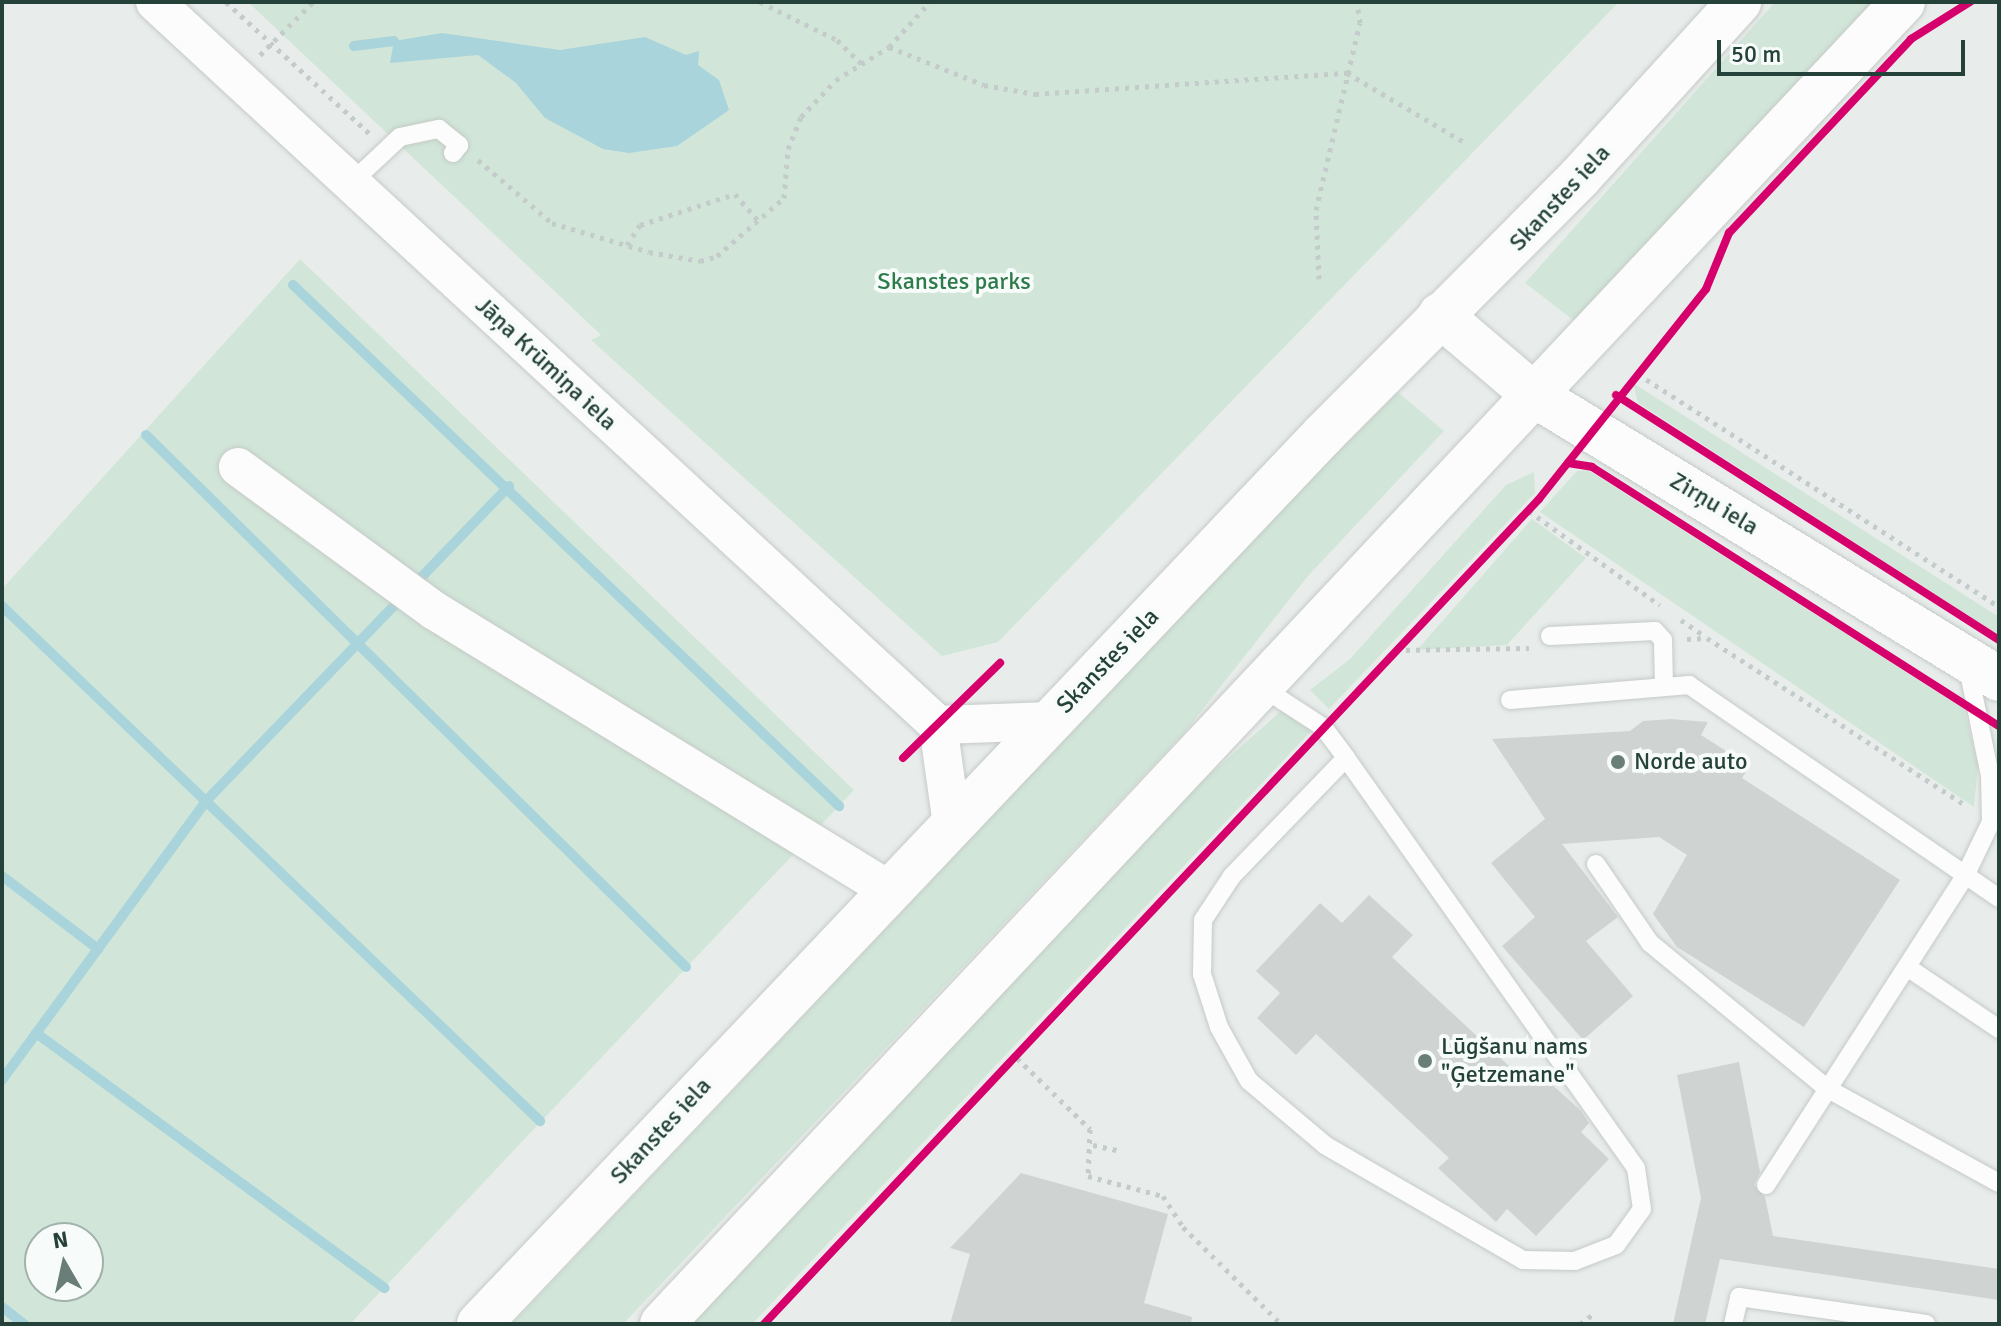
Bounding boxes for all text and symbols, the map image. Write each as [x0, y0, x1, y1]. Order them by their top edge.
scale bar [1721, 24, 1969, 74]
text: 50 m [1731, 39, 1781, 69]
street label: Skanstes iela [1503, 139, 1617, 257]
park label: Skanstes parks [877, 268, 1031, 296]
street label: Jāņa Krūmiņa iela [469, 291, 623, 437]
street label: Zirņu iela [1665, 466, 1763, 542]
street label: Skanstes iela [1051, 602, 1165, 720]
place label: Norde auto [1634, 748, 1747, 776]
marker: Norde auto [1609, 753, 1627, 771]
place label: Lūgšanu nams "Ģetzemane" [1441, 1033, 1588, 1089]
marker: Lūgšanu nams "Ģetzemane" [1416, 1052, 1434, 1070]
street label: Skanstes iela [604, 1072, 718, 1190]
north arrow [24, 1222, 104, 1302]
text: N [51, 1225, 70, 1254]

